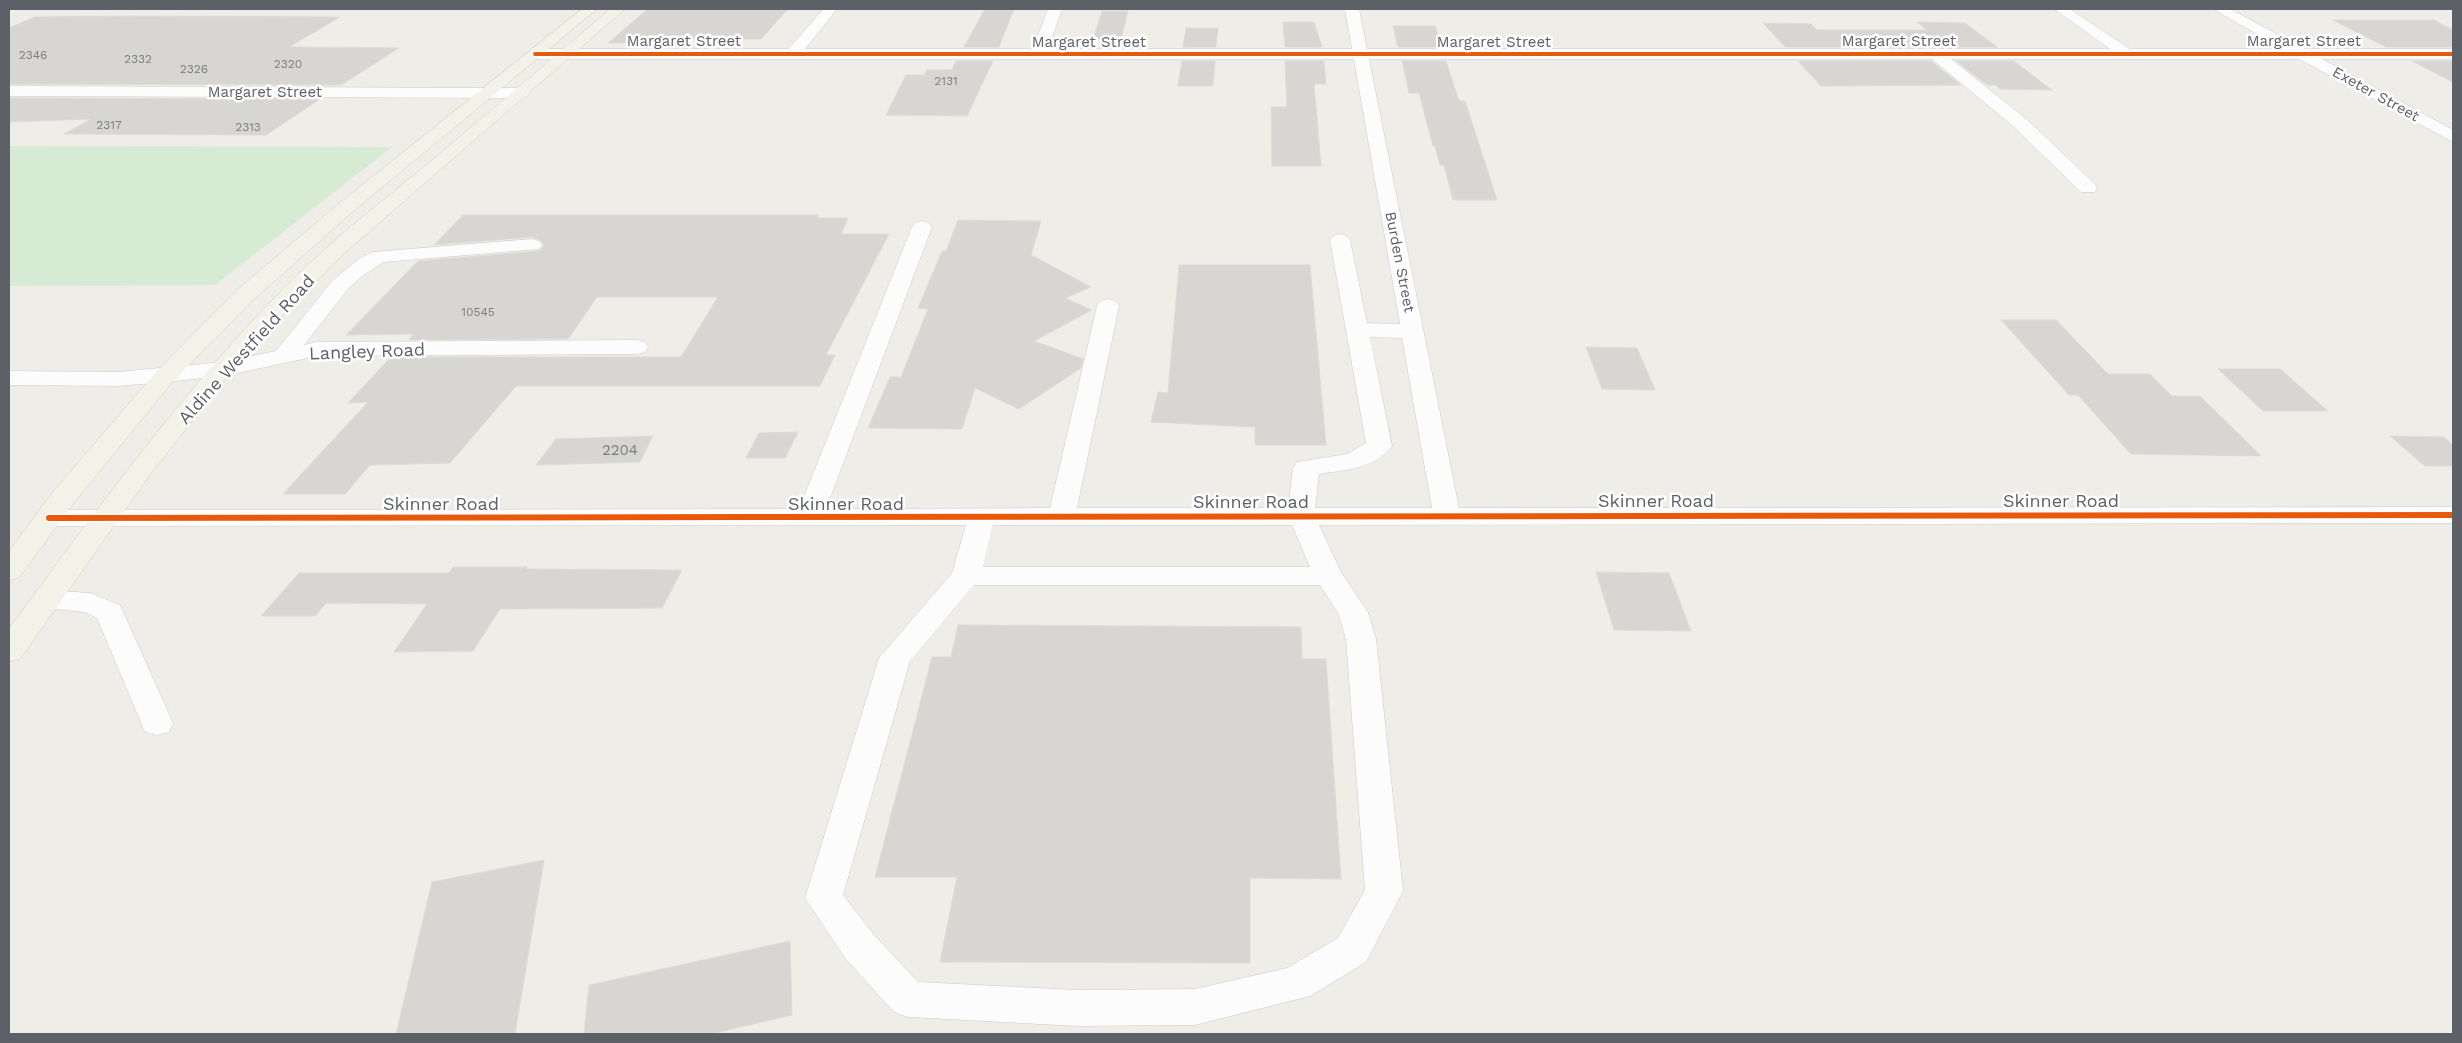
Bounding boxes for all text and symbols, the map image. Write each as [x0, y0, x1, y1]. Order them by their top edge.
street label: Margaret Street [627, 32, 742, 50]
street label: Margaret Street [1842, 32, 1957, 50]
street label: Margaret Street [2247, 32, 2362, 50]
street label: Margaret Street [1032, 33, 1147, 51]
street label: Margaret Street [1437, 33, 1552, 51]
house number: 2346 [19, 48, 47, 62]
house number: 2332 [124, 52, 152, 66]
house number: 2320 [274, 57, 302, 71]
house number: 2326 [180, 62, 208, 76]
street label: Exeter Street [2329, 63, 2423, 126]
house number: 2131 [934, 74, 958, 88]
street label: Margaret Street [208, 83, 323, 101]
house number: 2317 [96, 118, 122, 132]
house number: 2313 [235, 120, 261, 134]
street label: Burden Street [1381, 210, 1419, 315]
street label: Aldine Westfield Road [173, 270, 319, 428]
house number: 10545 [461, 305, 495, 319]
street label: Langley Road [309, 338, 425, 364]
house number: 2204 [602, 441, 638, 459]
street label: Skinner Road [1598, 490, 1714, 511]
street label: Skinner Road [2003, 490, 2119, 511]
street label: Skinner Road [1193, 491, 1309, 512]
street label: Skinner Road [383, 493, 499, 514]
street label: Skinner Road [788, 493, 904, 514]

